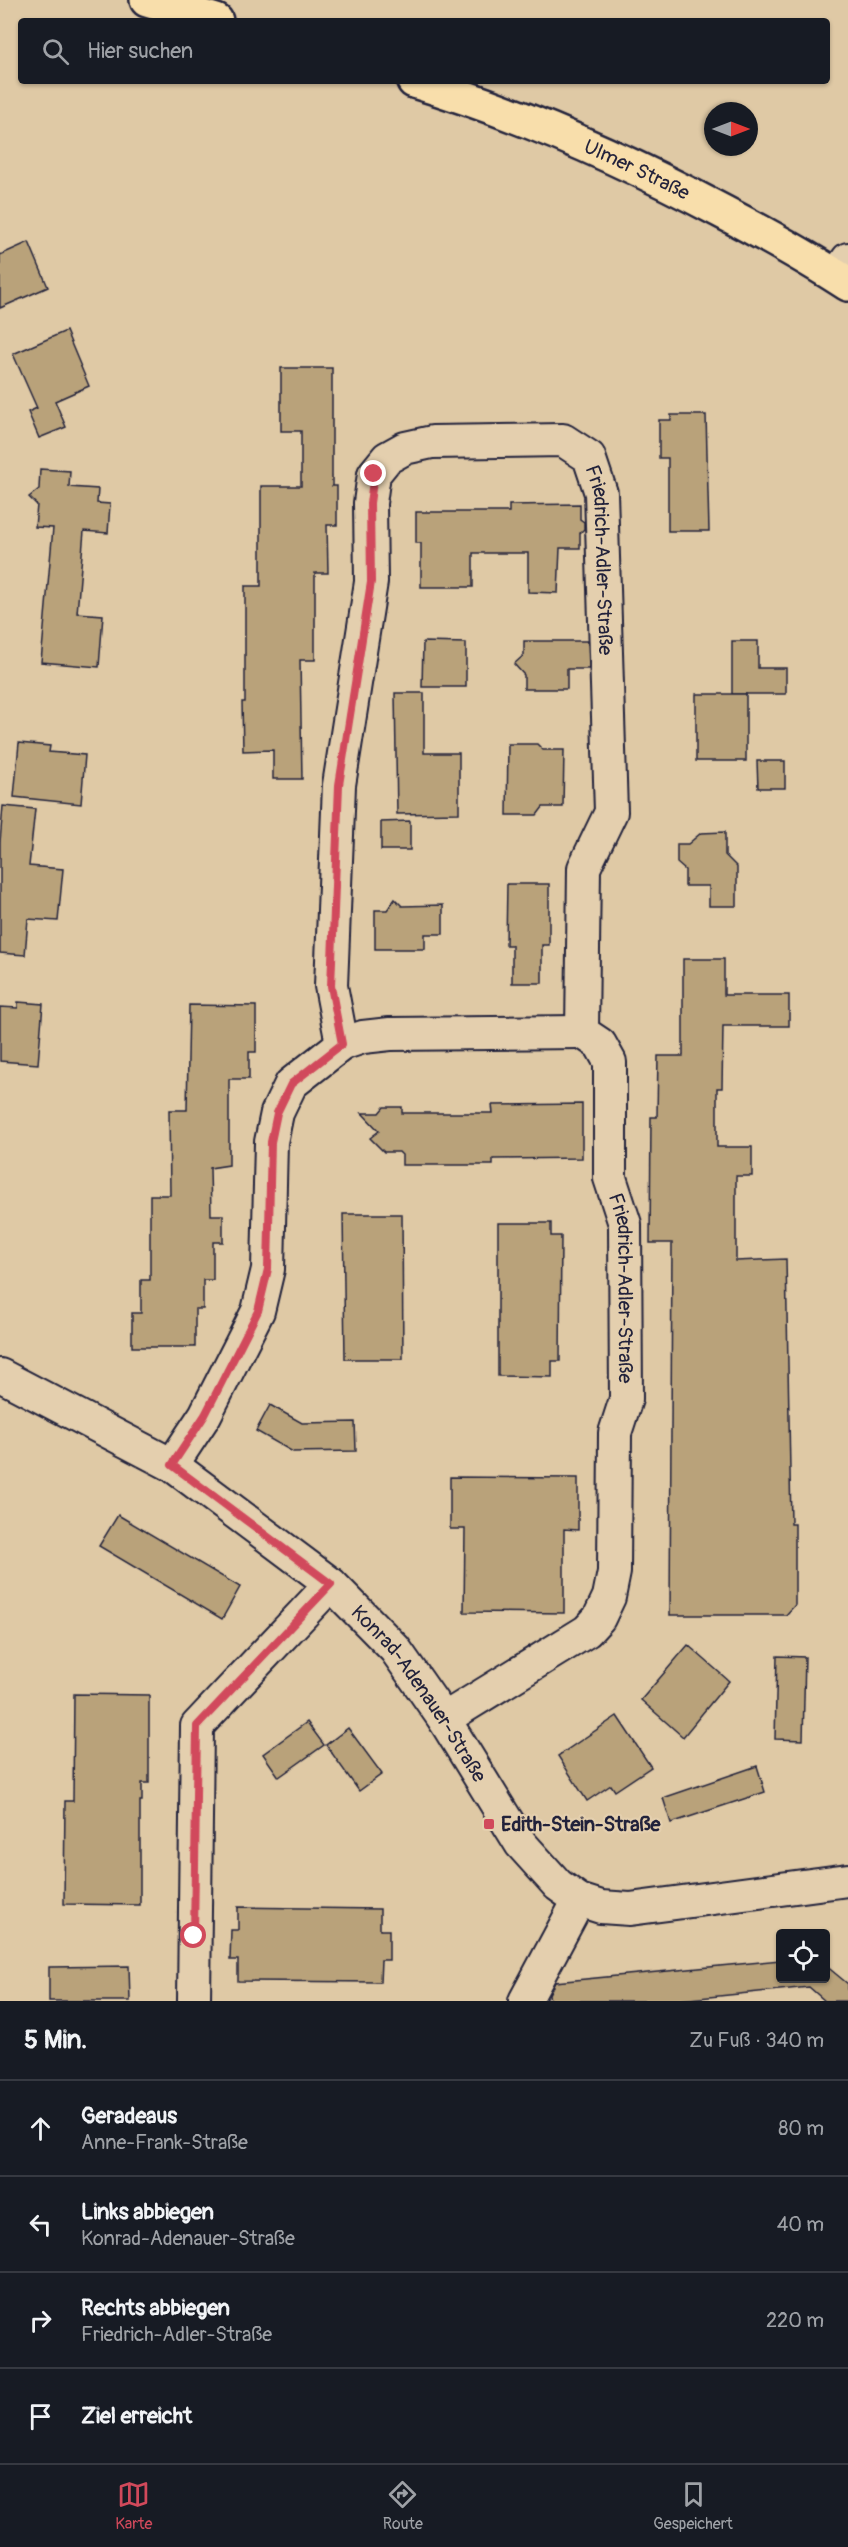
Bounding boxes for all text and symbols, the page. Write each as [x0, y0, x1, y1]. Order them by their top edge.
search box [18, 18, 830, 84]
icon: search [39, 35, 72, 68]
text: Hier suchen [87, 37, 193, 65]
north arrow [704, 102, 758, 156]
street label: Ulmer Straße [580, 134, 694, 206]
route end [360, 460, 386, 486]
street label: Friedrich-Adler-Straße [579, 462, 618, 656]
street label: Friedrich-Adler-Straße [603, 1190, 638, 1384]
street label: Konrad-Adenauer-Straße [346, 1600, 492, 1787]
place label: Edith-Stein-Straße [501, 1812, 662, 1837]
marker: Edith-Stein-Straße [482, 1817, 496, 1831]
route start [180, 1922, 206, 1948]
map controls [776, 1929, 830, 1983]
button: locate [776, 1929, 830, 1983]
text: 5 Min. [24, 2024, 87, 2056]
text: Zu Fuß · 340 m [689, 2028, 824, 2053]
text: Geradeaus [81, 2102, 177, 2130]
icon: ahead [24, 2112, 57, 2145]
text: 80 m [778, 2116, 824, 2141]
text: Anne-Frank-Straße [81, 2130, 248, 2155]
text: Links abbiegen [81, 2198, 214, 2226]
icon: left [24, 2208, 57, 2241]
text: 40 m [777, 2212, 824, 2237]
text: Konrad-Adenauer-Straße [81, 2226, 295, 2251]
text: Rechts abbiegen [81, 2294, 230, 2322]
icon: right [24, 2304, 57, 2337]
text: 220 m [766, 2308, 824, 2333]
text: Friedrich-Adler-Straße [81, 2322, 272, 2347]
icon: arrive [24, 2400, 57, 2433]
text: Ziel erreicht [81, 2402, 192, 2430]
tab: Karte [115, 2478, 152, 2534]
tab: Route [383, 2478, 423, 2534]
tab: Gespeichert [653, 2478, 733, 2534]

